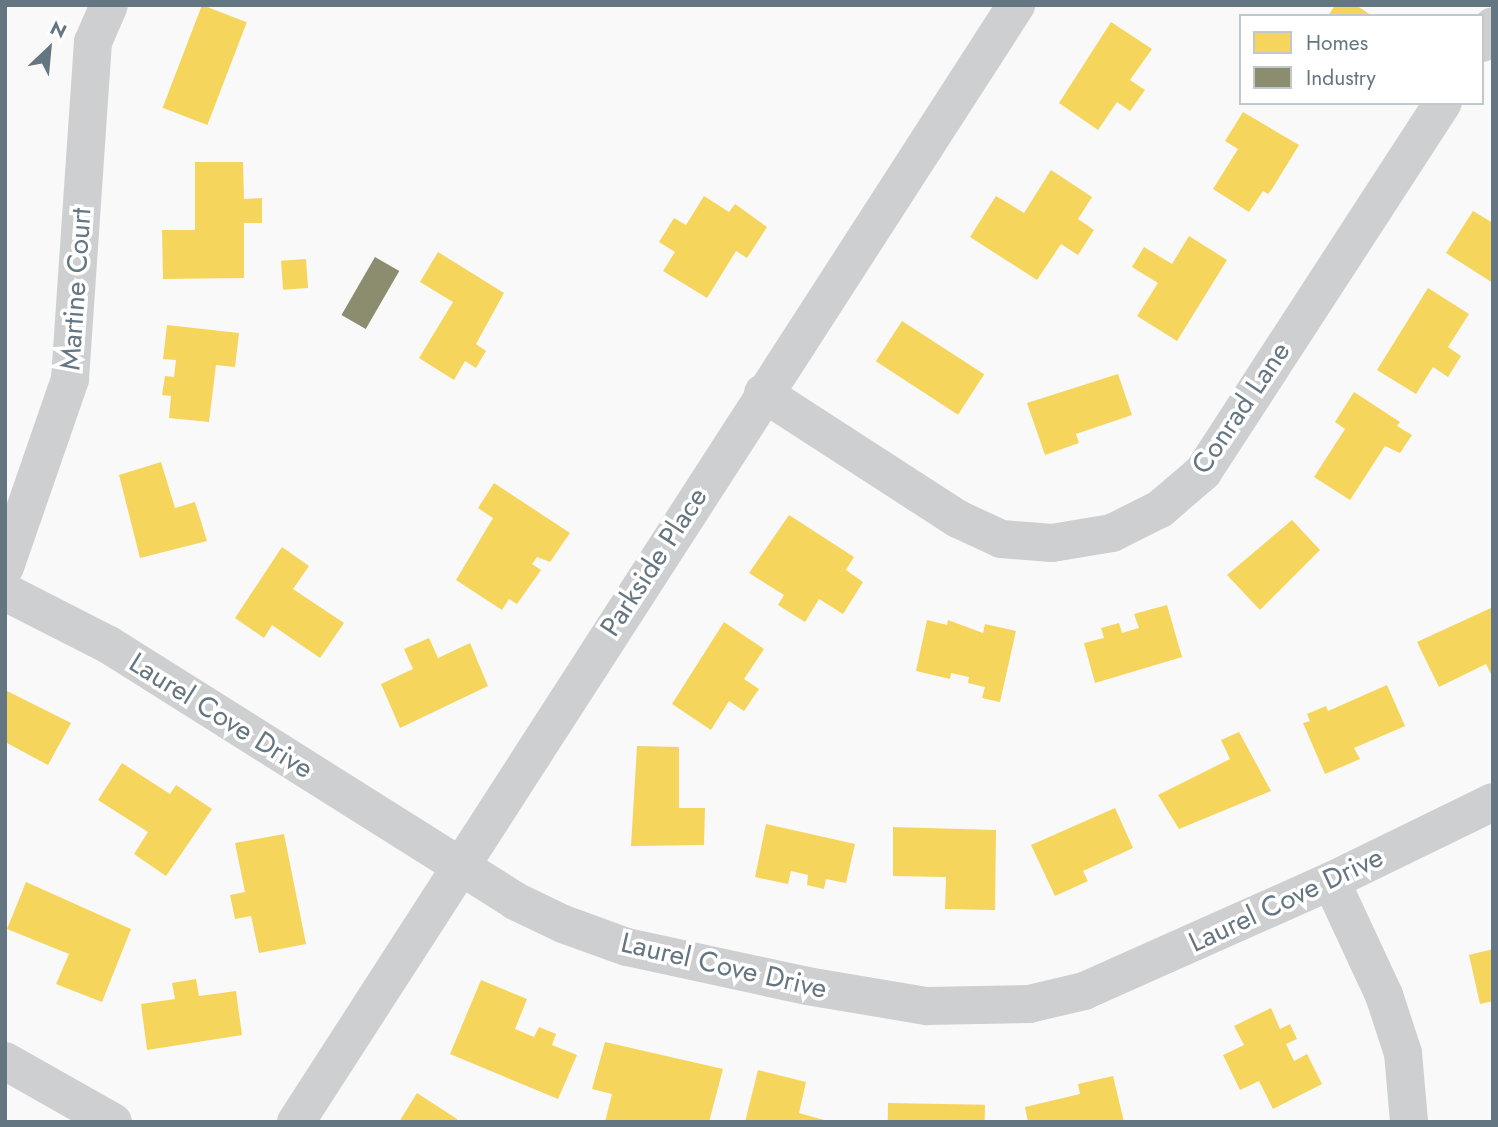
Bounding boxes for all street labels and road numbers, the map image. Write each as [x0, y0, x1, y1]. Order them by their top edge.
street label: Martine Court [54, 207, 98, 371]
street label: Conrad Lane [1185, 336, 1297, 480]
street label: Parkside Place [594, 481, 714, 643]
street label: Laurel Cove Drive [123, 646, 319, 786]
street label: Laurel Cove Drive [1184, 840, 1388, 960]
street label: Laurel Cove Drive [618, 926, 830, 1006]

